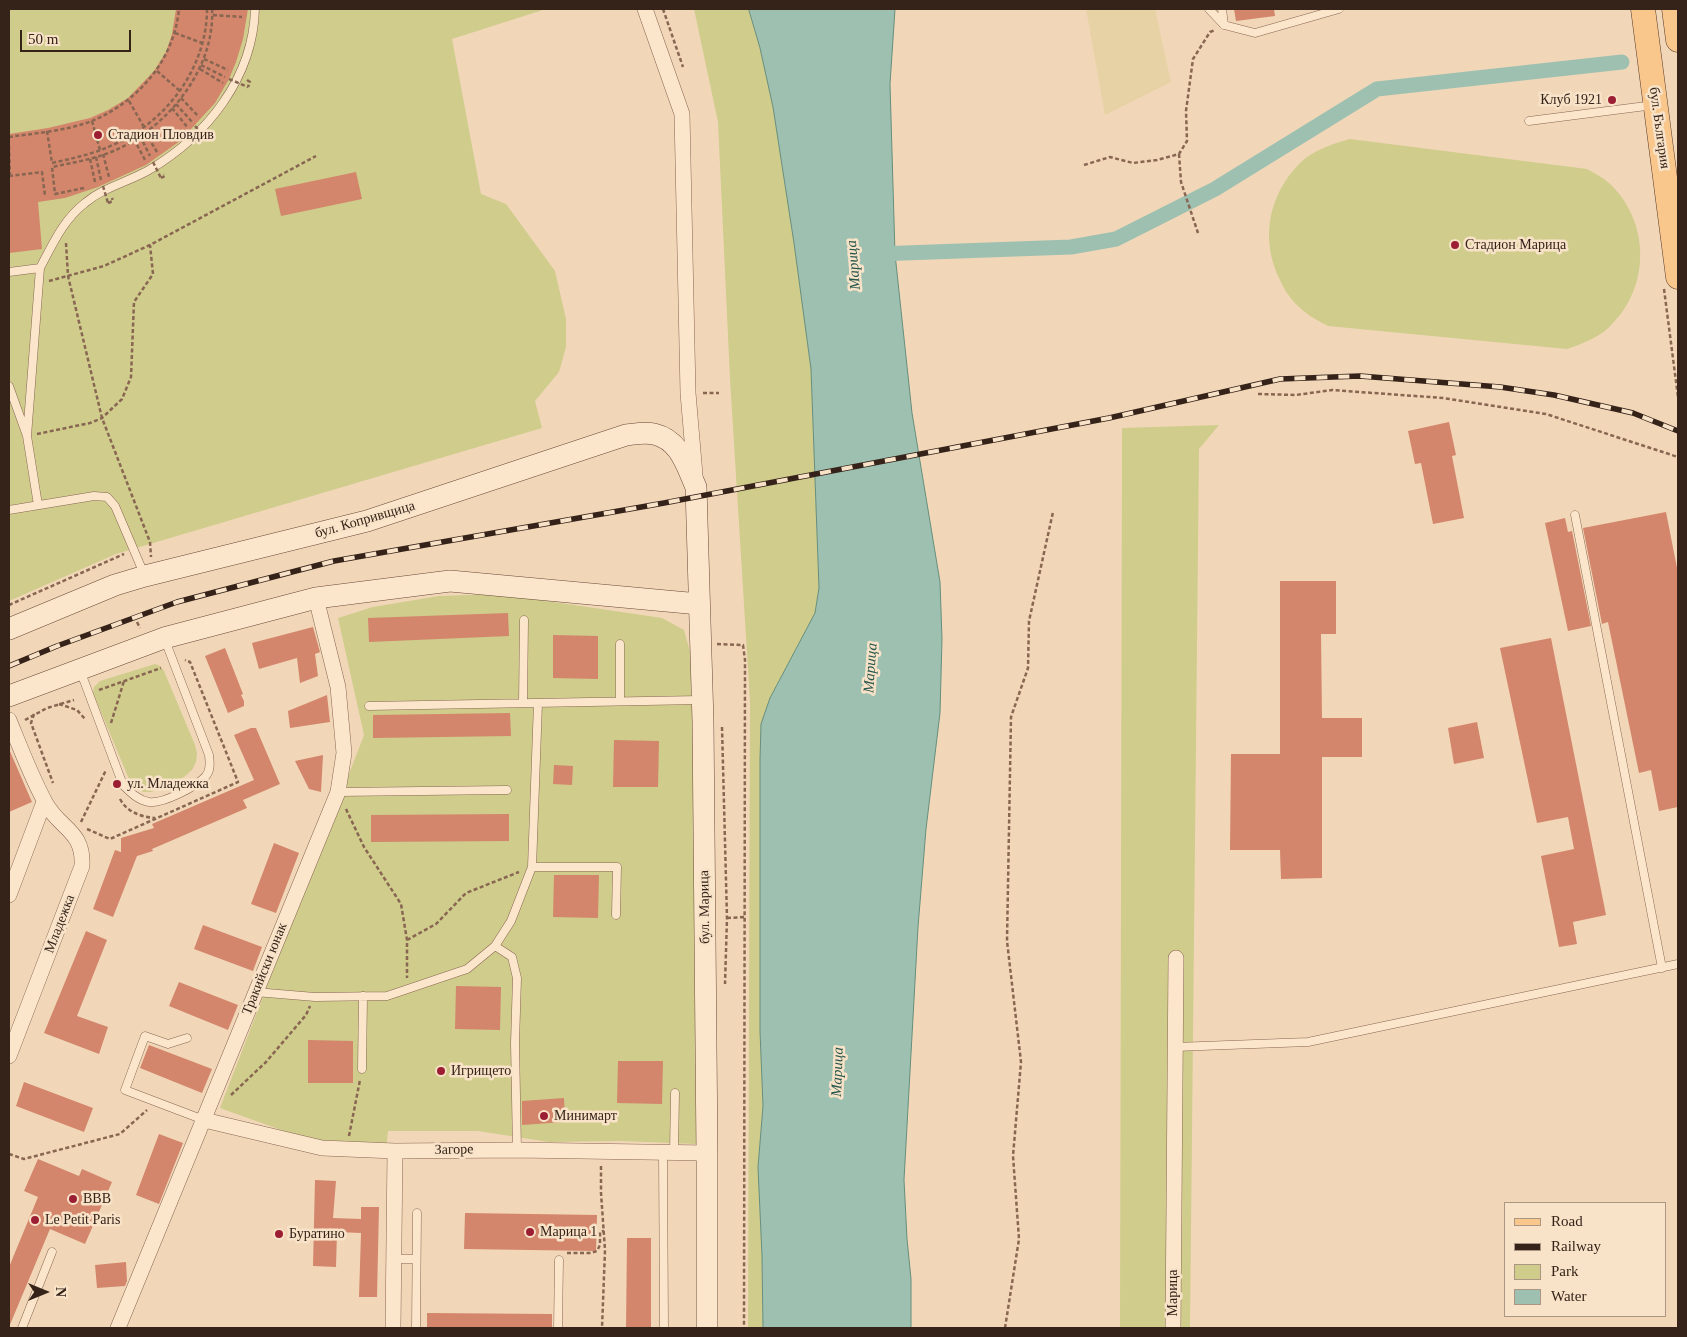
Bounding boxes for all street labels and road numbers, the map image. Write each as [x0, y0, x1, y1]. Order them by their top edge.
street label: бул. България [1645, 86, 1673, 170]
street label: бул. Копривщица [313, 498, 417, 542]
street label: бул. Марица [696, 870, 714, 944]
street label: Младежка [41, 892, 79, 956]
street label: Тракийски юнак [239, 920, 291, 1018]
street label: Загоре [434, 1141, 474, 1159]
street label: Марица [1165, 1270, 1181, 1316]

